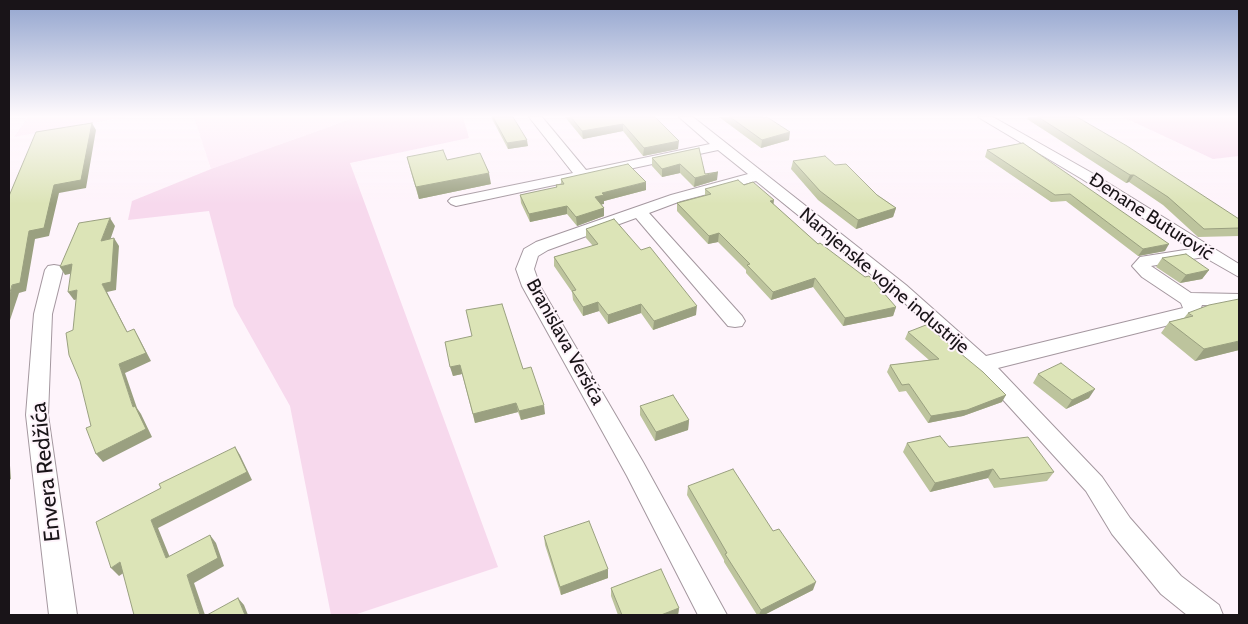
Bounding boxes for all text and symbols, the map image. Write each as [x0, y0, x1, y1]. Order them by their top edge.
street label: Đenane Buturović [1085, 168, 1217, 266]
street label: Namjenske vojne industrije [794, 203, 974, 359]
street label: Branislava Veršića [521, 275, 609, 409]
street label: Envera Redžića [26, 401, 66, 543]

